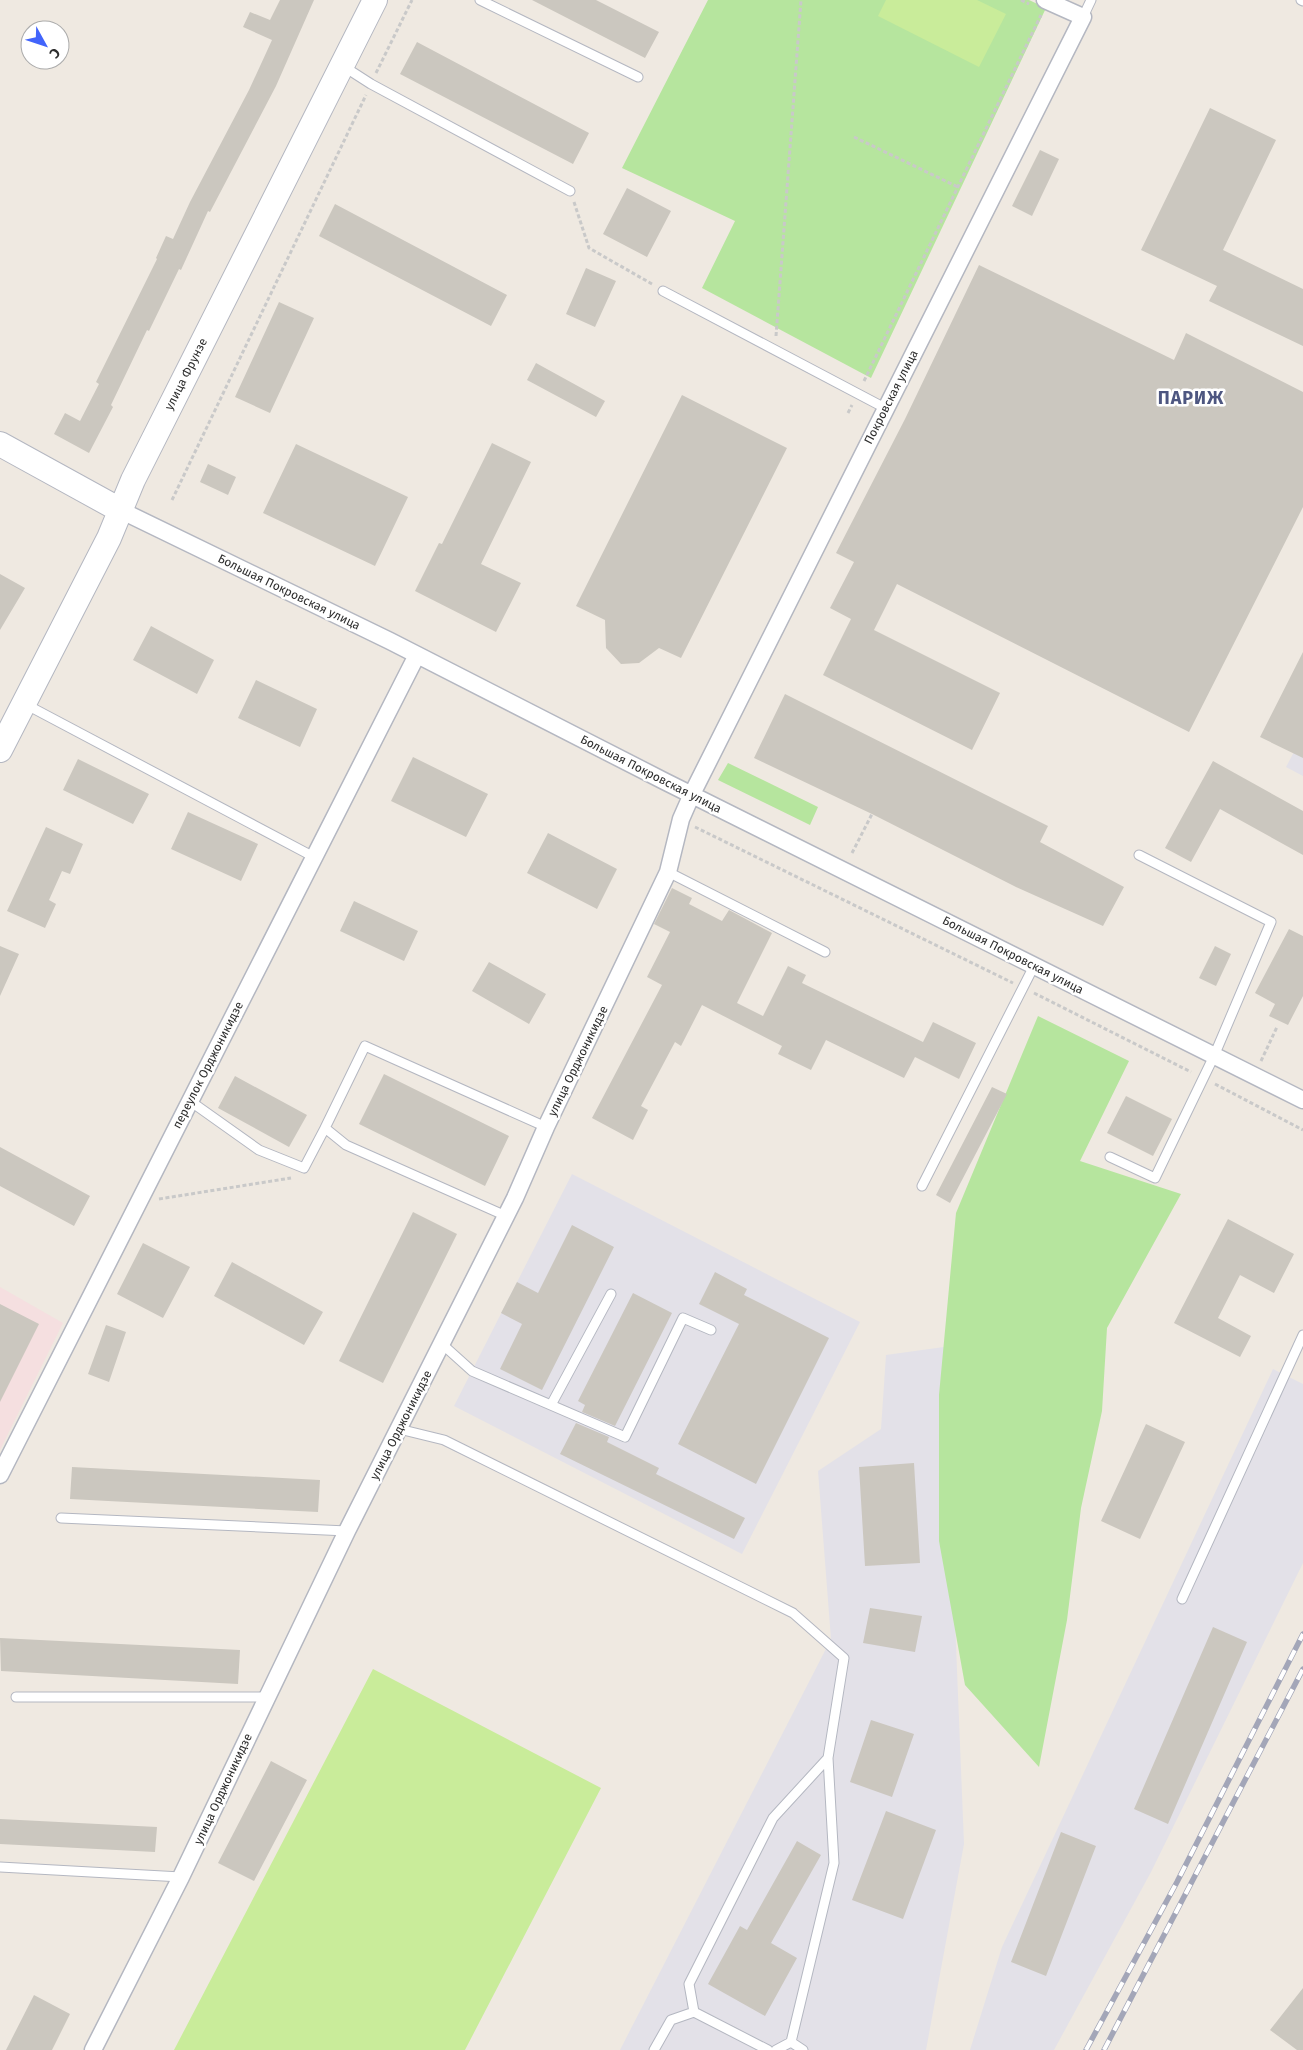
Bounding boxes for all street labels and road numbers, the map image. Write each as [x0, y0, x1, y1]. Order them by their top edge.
street label: улица Фрунзе [162, 336, 210, 412]
street label: Покровская улица [861, 348, 921, 446]
street label: Большая Покровская улица [216, 551, 362, 633]
street label: Большая Покровская улица [578, 732, 724, 816]
street label: Большая Покровская улица [940, 913, 1086, 997]
street label: переулок Орджоникидзе [170, 999, 246, 1131]
street label: улица Орджоникидзе [545, 1004, 611, 1118]
street label: улица Орджоникидзе [367, 1368, 435, 1482]
street label: улица Орджоникидзе [191, 1731, 255, 1847]

